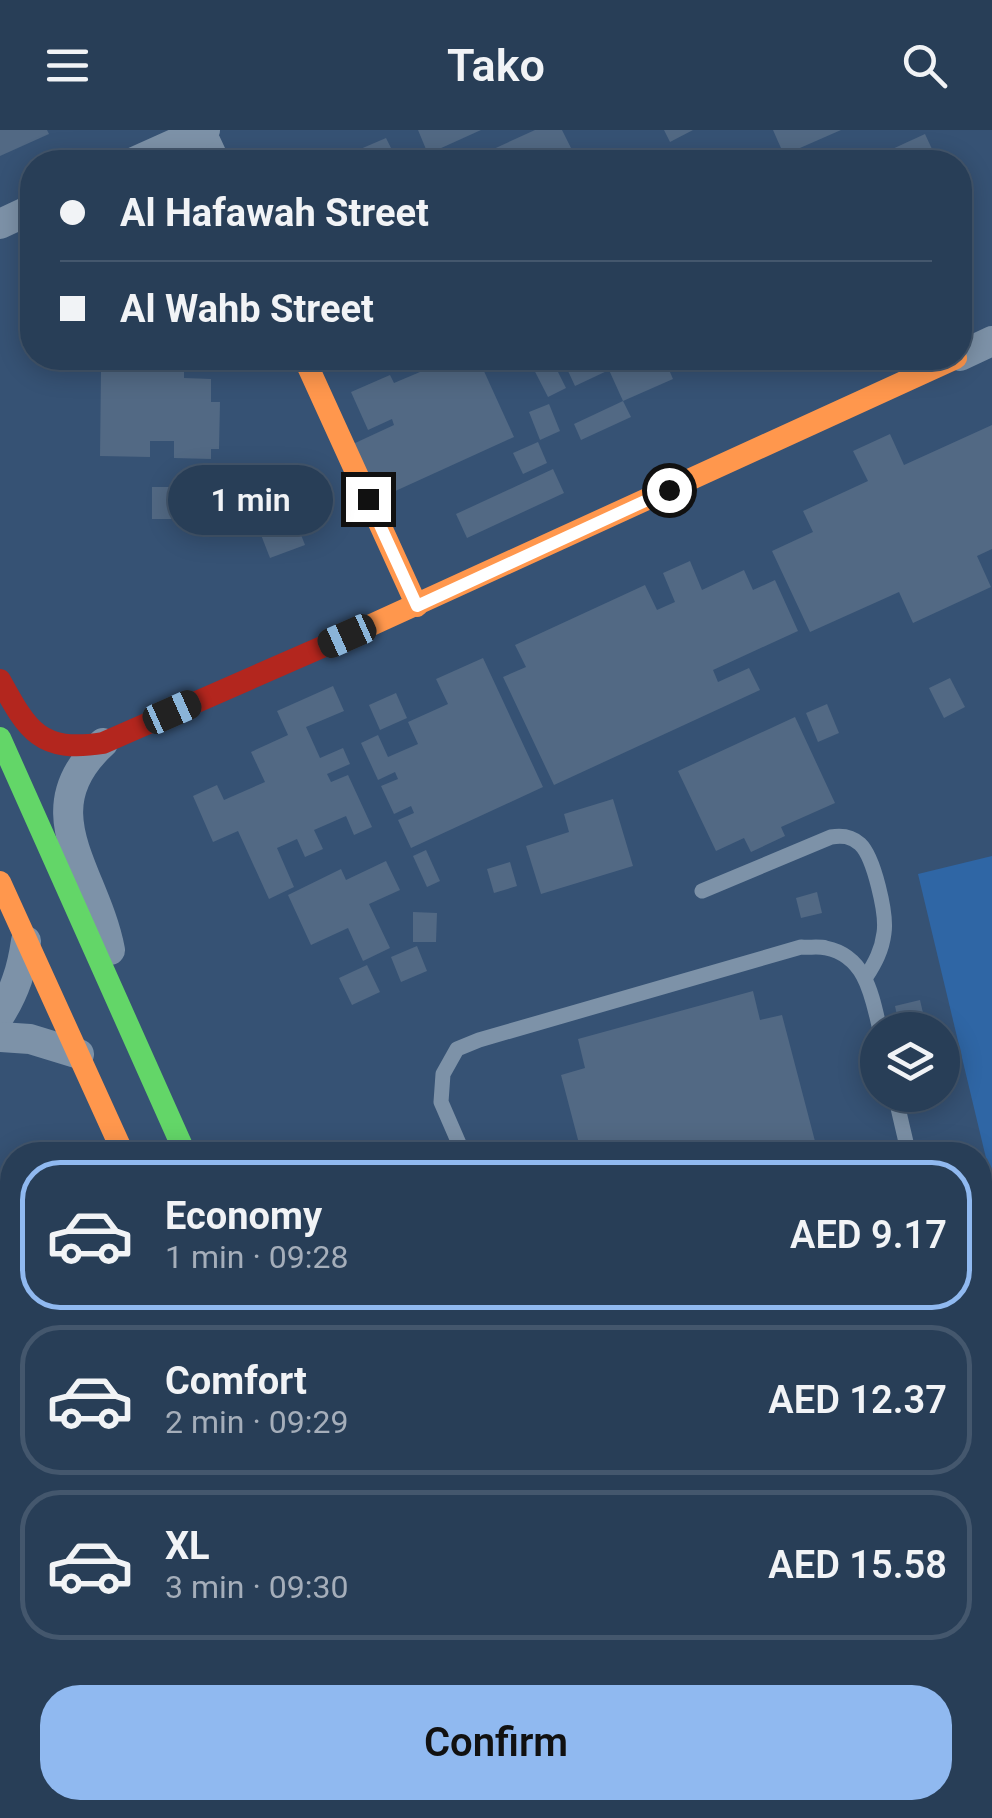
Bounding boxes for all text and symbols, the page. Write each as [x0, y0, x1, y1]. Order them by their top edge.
icon: menu [40, 38, 95, 93]
icon: search [897, 38, 952, 93]
text: Tako [447, 39, 545, 92]
text: Al Hafawah Street [120, 191, 429, 235]
text: Al Wahb Street [120, 287, 374, 331]
callout: 1 min [168, 464, 333, 534]
route start [647, 468, 692, 513]
route end [346, 477, 391, 522]
text: 1 min [210, 481, 291, 519]
car [313, 610, 381, 662]
car [138, 686, 206, 738]
map controls [860, 1012, 960, 1112]
button: layers [860, 1012, 960, 1112]
icon: car [45, 1190, 135, 1280]
text: Economy [165, 1194, 322, 1238]
text: AED 9.17 [790, 1213, 947, 1257]
text: 1 min · 09:28 [165, 1238, 348, 1276]
icon: car [45, 1355, 135, 1445]
text: Comfort [165, 1359, 307, 1403]
text: AED 12.37 [768, 1378, 947, 1422]
text: 2 min · 09:29 [165, 1403, 348, 1441]
icon: car [45, 1520, 135, 1610]
text: XL [165, 1524, 210, 1568]
text: AED 15.58 [768, 1543, 947, 1587]
text: 3 min · 09:30 [165, 1568, 348, 1606]
button: Confirm [40, 1685, 952, 1800]

